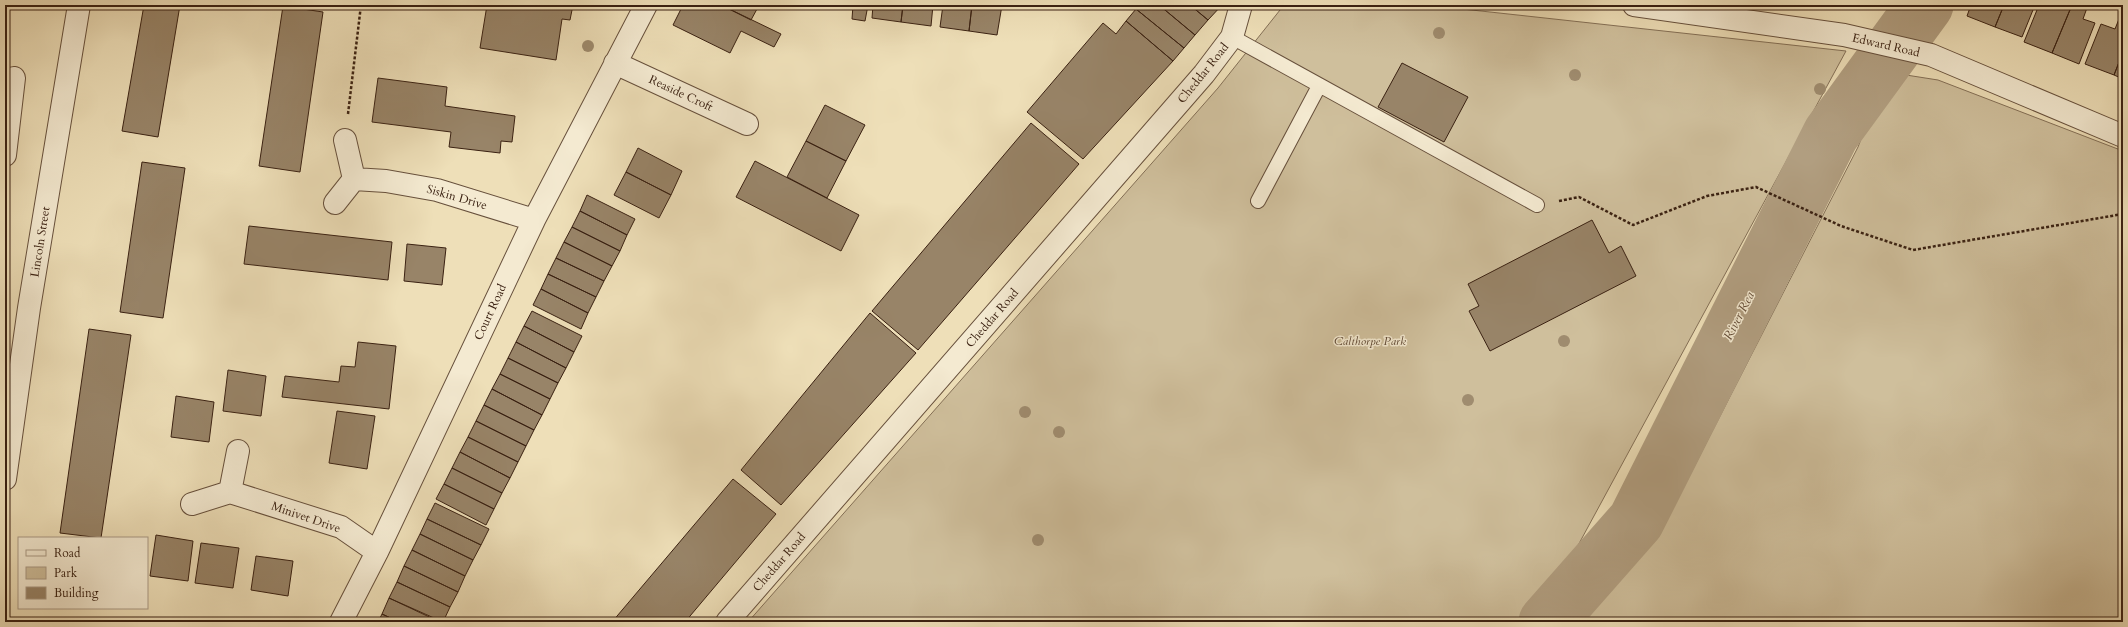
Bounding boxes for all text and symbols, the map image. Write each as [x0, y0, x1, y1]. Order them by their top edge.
street label: Edward Road [1851, 29, 1922, 61]
street label: Cheddar Road [1174, 39, 1233, 106]
street label: Reaside Croft [646, 71, 716, 115]
street label: Siskin Drive [425, 181, 489, 213]
street label: Lincoln Street [27, 205, 54, 279]
street label: Court Road [470, 281, 510, 343]
street label: Cheddar Road [962, 285, 1022, 351]
water label: River Rea [1719, 289, 1759, 343]
park label: Calthorpe Park [1334, 333, 1406, 349]
street label: Minivet Drive [269, 498, 343, 536]
street label: Cheddar Road [749, 529, 809, 595]
legend [18, 537, 148, 609]
text: Road [54, 545, 81, 561]
text: Park [54, 565, 78, 581]
text: Building [54, 585, 99, 601]

